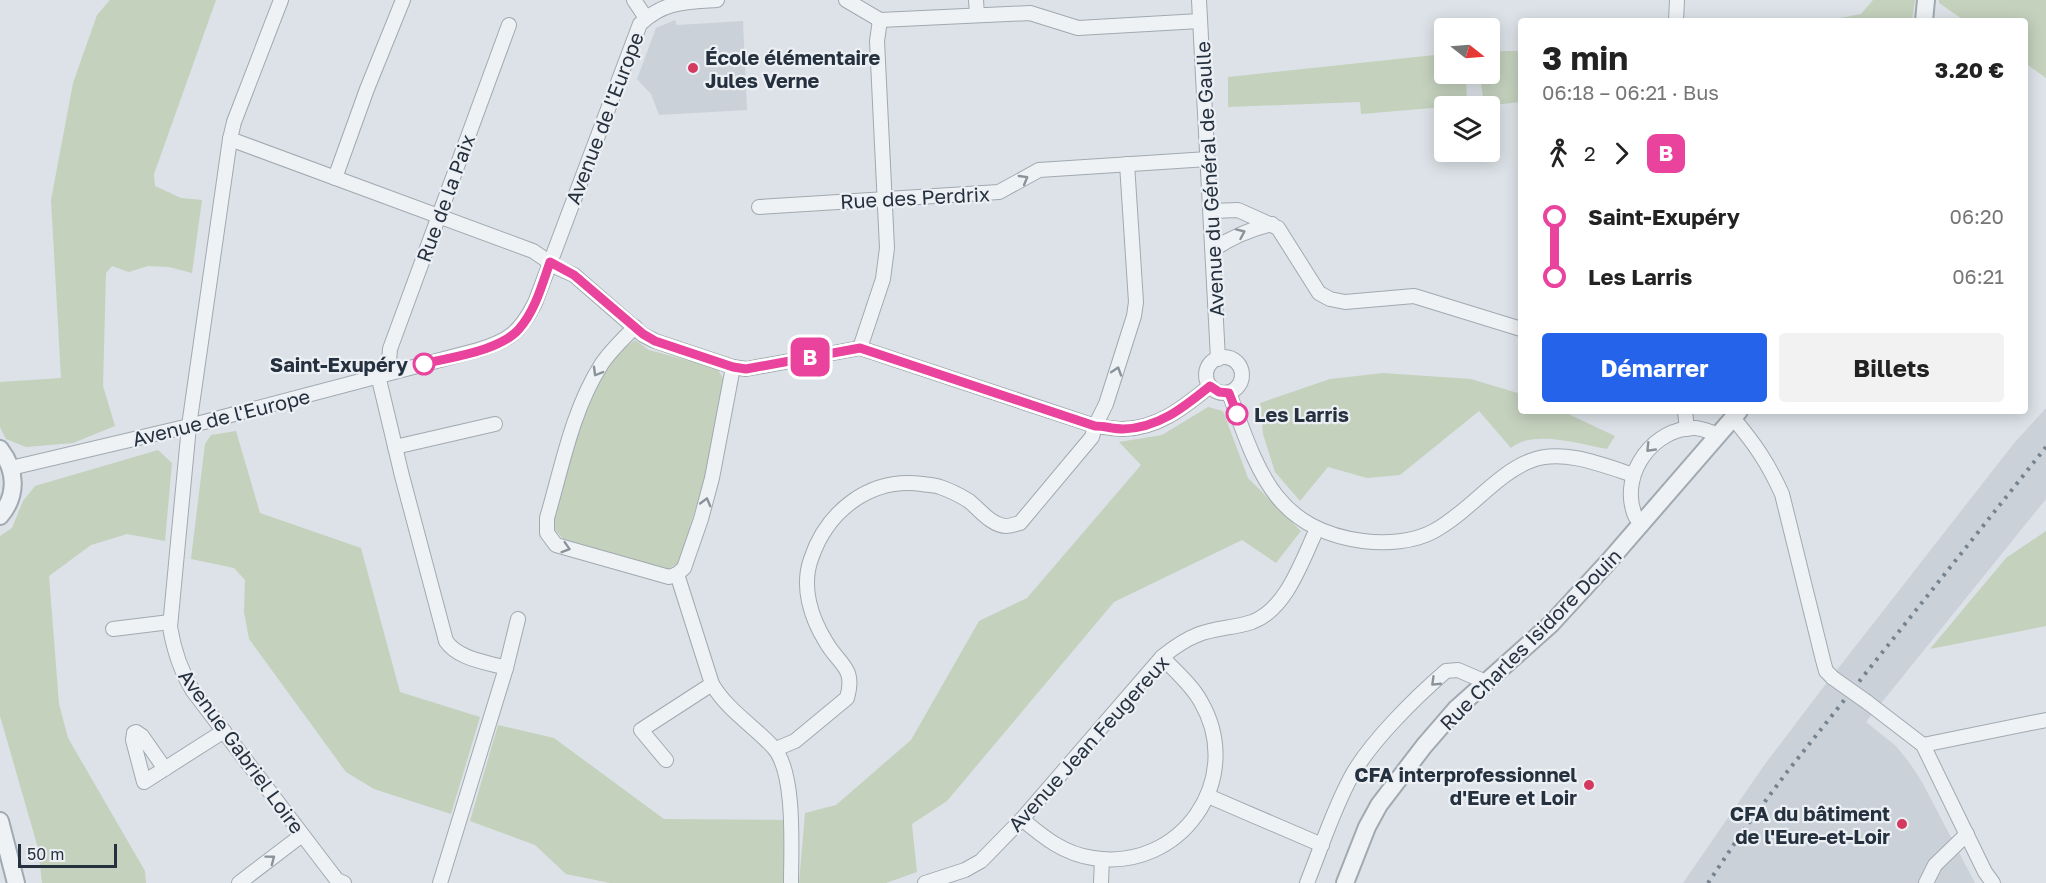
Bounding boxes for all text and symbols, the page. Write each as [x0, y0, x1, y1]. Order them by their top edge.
north arrow [1434, 18, 1500, 84]
map controls [1434, 18, 1500, 162]
street label: Avenue de l'Europe [560, 29, 648, 207]
text: 3 min [1542, 38, 1628, 77]
street label: Avenue du Général de Gaulle [1190, 41, 1228, 317]
place label: École élémentaire Jules Verne [705, 45, 880, 92]
text: 3.20 € [1935, 56, 2004, 83]
marker: École élémentaire Jules Verne [686, 61, 700, 75]
text: 06:18 – 06:21 · Bus [1542, 80, 1719, 104]
button: layers [1434, 96, 1500, 162]
street label: Rue de la Paix [411, 131, 479, 265]
icon: walk [1542, 137, 1575, 170]
icon: forward [1605, 137, 1638, 170]
text: B [1659, 140, 1673, 166]
text: 2 [1584, 141, 1596, 165]
one-way arrow [1018, 175, 1028, 186]
street label: Rue des Perdrix [839, 181, 991, 213]
text: Saint-Exupéry [1588, 203, 1740, 230]
text: 06:20 [1950, 204, 2004, 228]
one-way arrow [1235, 229, 1246, 241]
text: Les Larris [1588, 263, 1692, 290]
text: 06:21 [1952, 264, 2004, 288]
button: Démarrer [1542, 333, 1767, 402]
button: Billets [1779, 333, 2004, 402]
line badge: B [790, 338, 830, 376]
text: B [803, 344, 817, 370]
place label: Saint-Exupéry [270, 352, 408, 376]
marker: Saint-Exupéry [413, 353, 435, 375]
one-way arrow [593, 366, 605, 376]
one-way arrow [1109, 366, 1122, 377]
street label: Avenue de l'Europe [130, 383, 312, 451]
place label: Les Larris [1254, 402, 1349, 426]
marker: Les Larris [1226, 403, 1248, 425]
one-way arrow [1646, 441, 1657, 451]
one-way arrow [699, 497, 711, 507]
one-way arrow [560, 541, 571, 553]
street label: Rue Charles Isidore Douin [1434, 543, 1626, 735]
street label: Avenue Jean Feugereux [1003, 650, 1173, 836]
street label: Avenue Gabriel Loire [174, 664, 310, 838]
one-way arrow [1431, 675, 1441, 686]
place label: CFA interprofessionnel d'Eure et Loir [1354, 762, 1577, 809]
marker: CFA interprofessionnel d'Eure et Loir [1582, 778, 1596, 792]
place label: CFA du bâtiment de l'Eure-et-Loir [1730, 801, 1890, 848]
marker: CFA du bâtiment de l'Eure-et-Loir [1895, 817, 1909, 831]
scale bar [18, 841, 117, 868]
text: 50 m [27, 844, 64, 864]
one-way arrow [264, 855, 275, 866]

